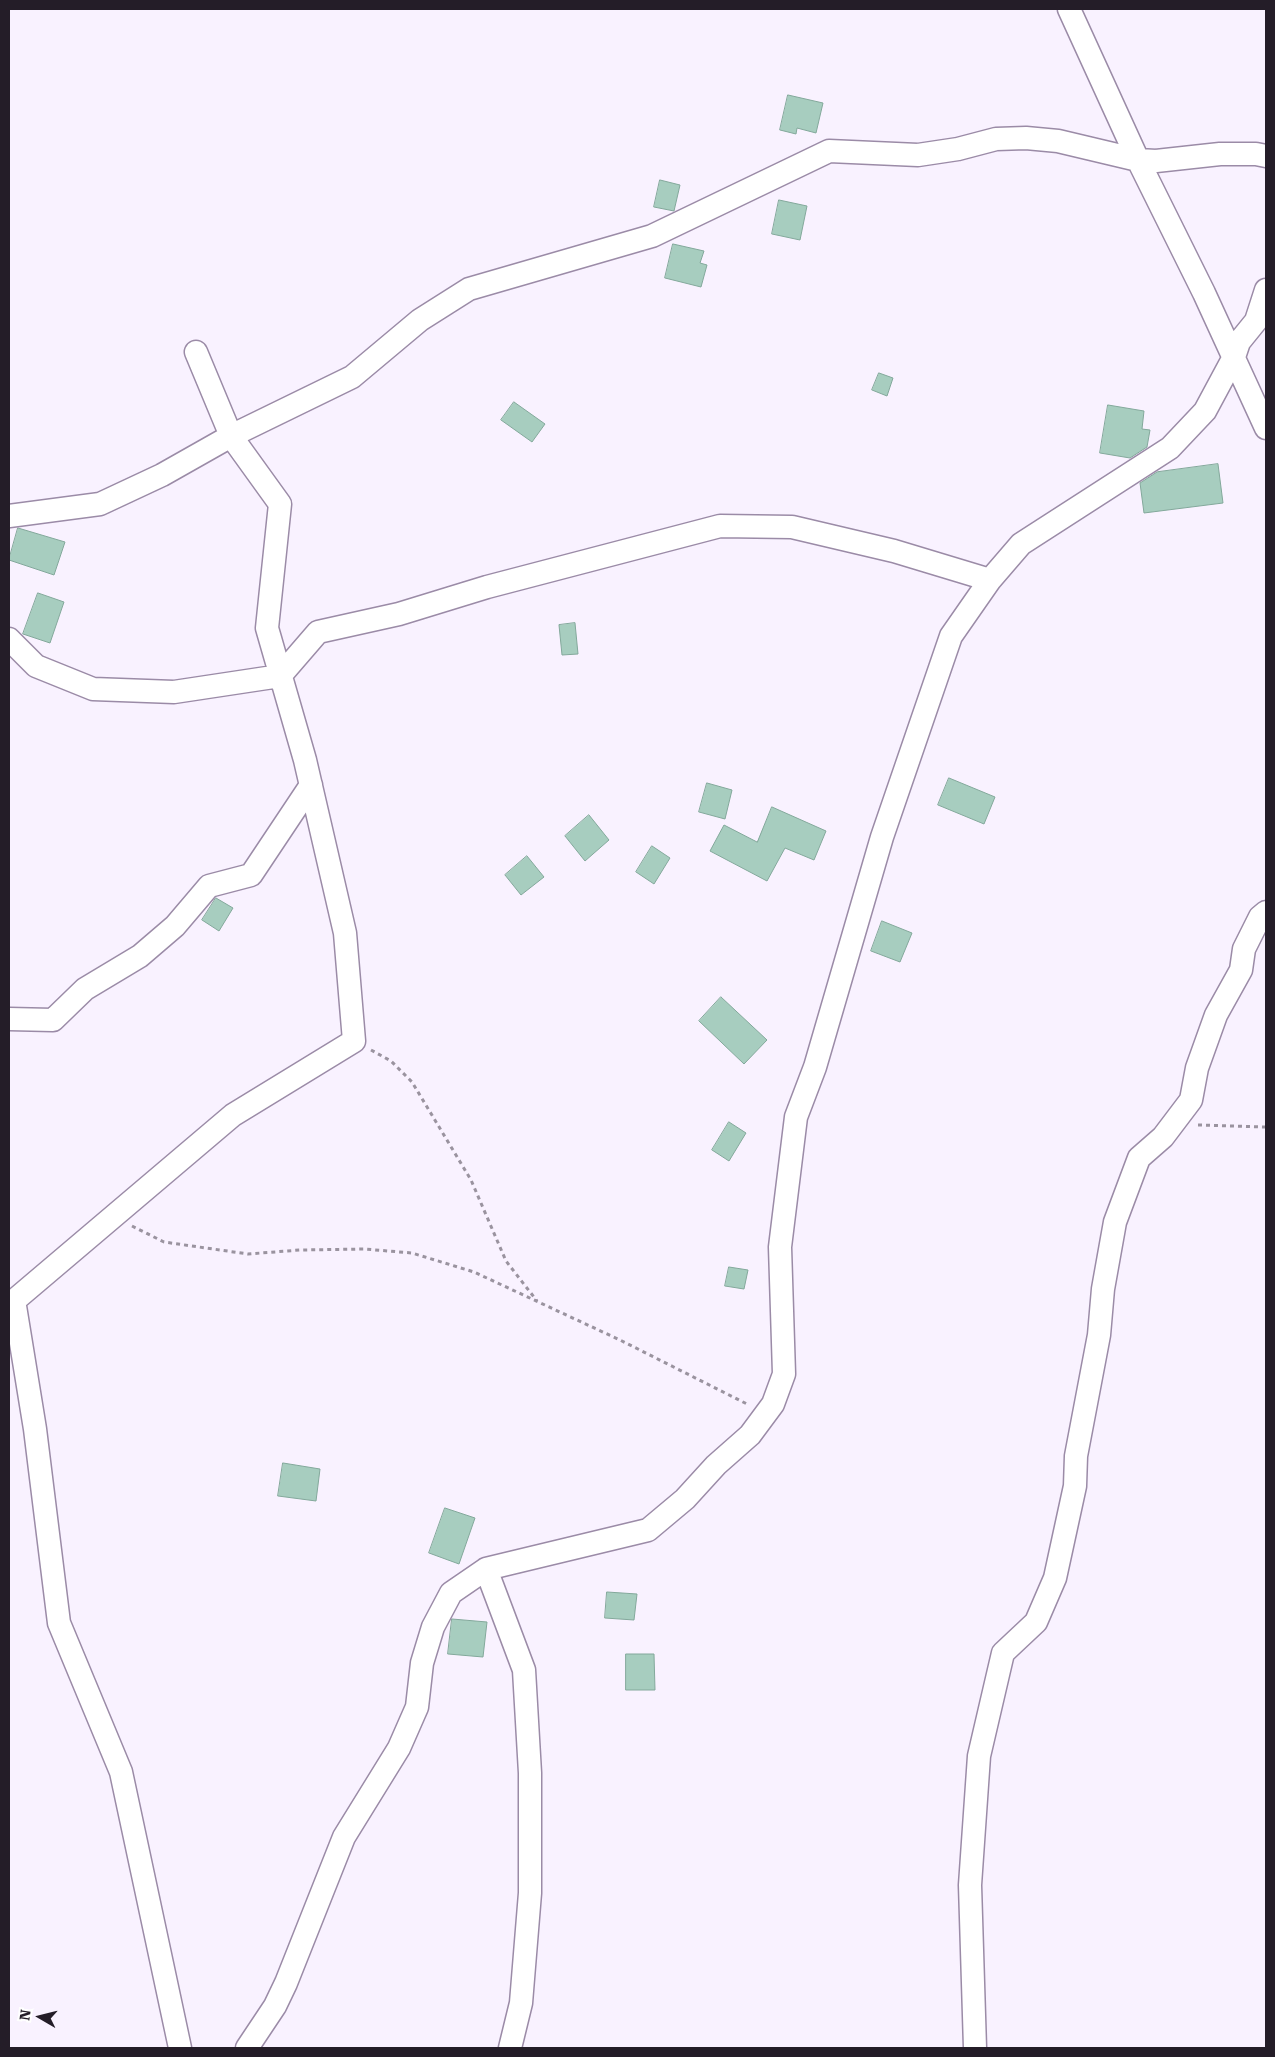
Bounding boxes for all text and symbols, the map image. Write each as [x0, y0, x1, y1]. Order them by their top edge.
north arrow [15, 1992, 65, 2042]
text: N [16, 2008, 34, 2021]

